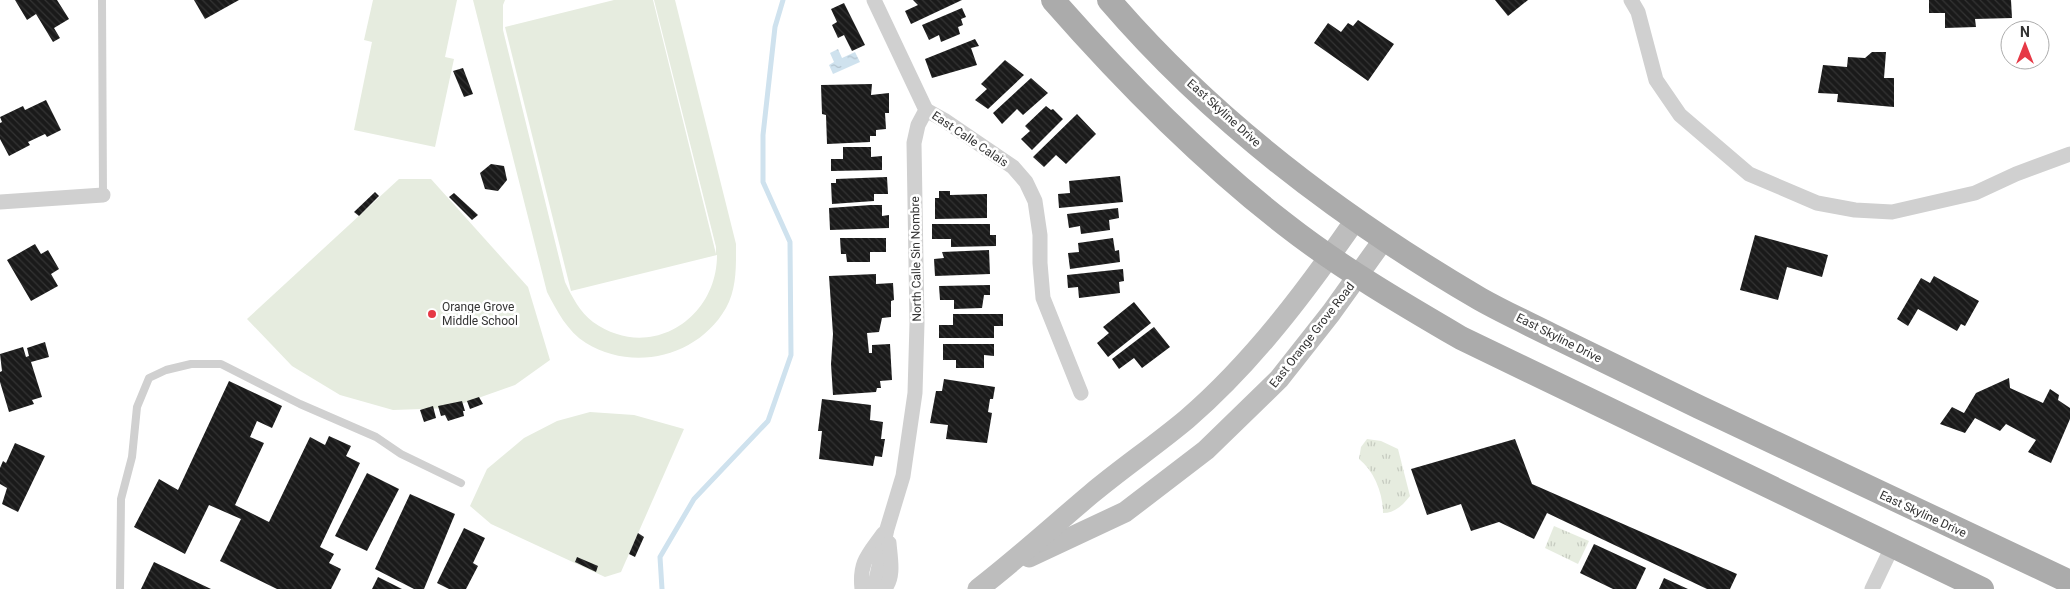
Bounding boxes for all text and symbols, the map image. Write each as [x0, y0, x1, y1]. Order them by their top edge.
north arrow [2000, 20, 2050, 70]
text: N [2020, 24, 2030, 40]
street label: East Skyline Drive [1184, 76, 1264, 150]
street label: East Calle Calais [929, 108, 1011, 170]
street label: North Calle Sin Nombre [908, 196, 924, 322]
street label: East Orange Grove Road [1267, 280, 1357, 390]
place label: Orange Grove Middle School [442, 300, 518, 328]
marker: Orange Grove Middle School [426, 308, 438, 320]
street label: East Skyline Drive [1514, 310, 1604, 366]
street label: East Skyline Drive [1877, 488, 1969, 540]

